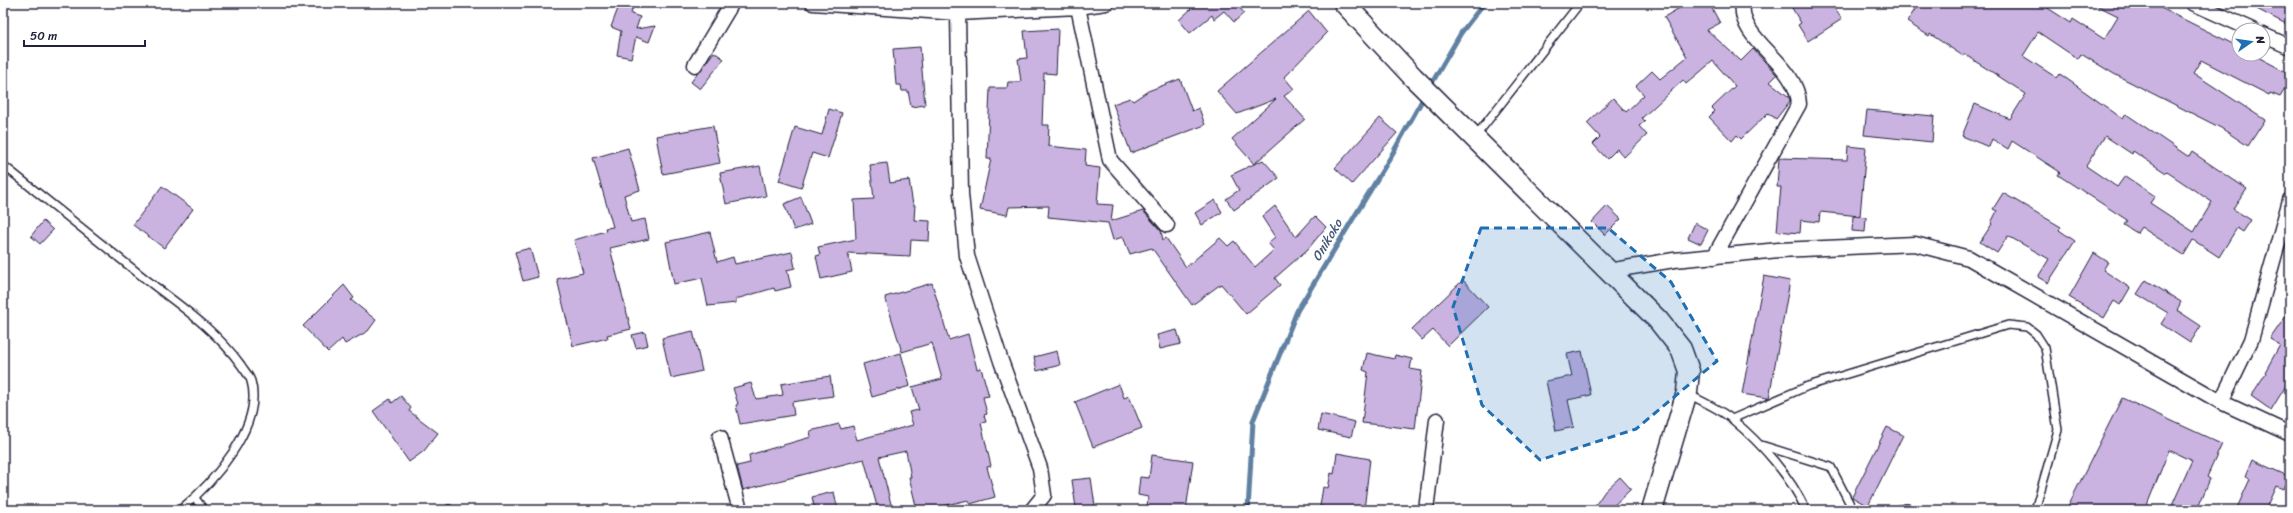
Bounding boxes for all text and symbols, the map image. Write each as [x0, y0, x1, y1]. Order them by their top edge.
scale bar [24, 22, 145, 48]
north arrow [2231, 22, 2271, 62]
text: 50 m [30, 25, 57, 47]
text: N [2250, 33, 2270, 46]
water label: Onikoko [1305, 213, 1349, 266]

